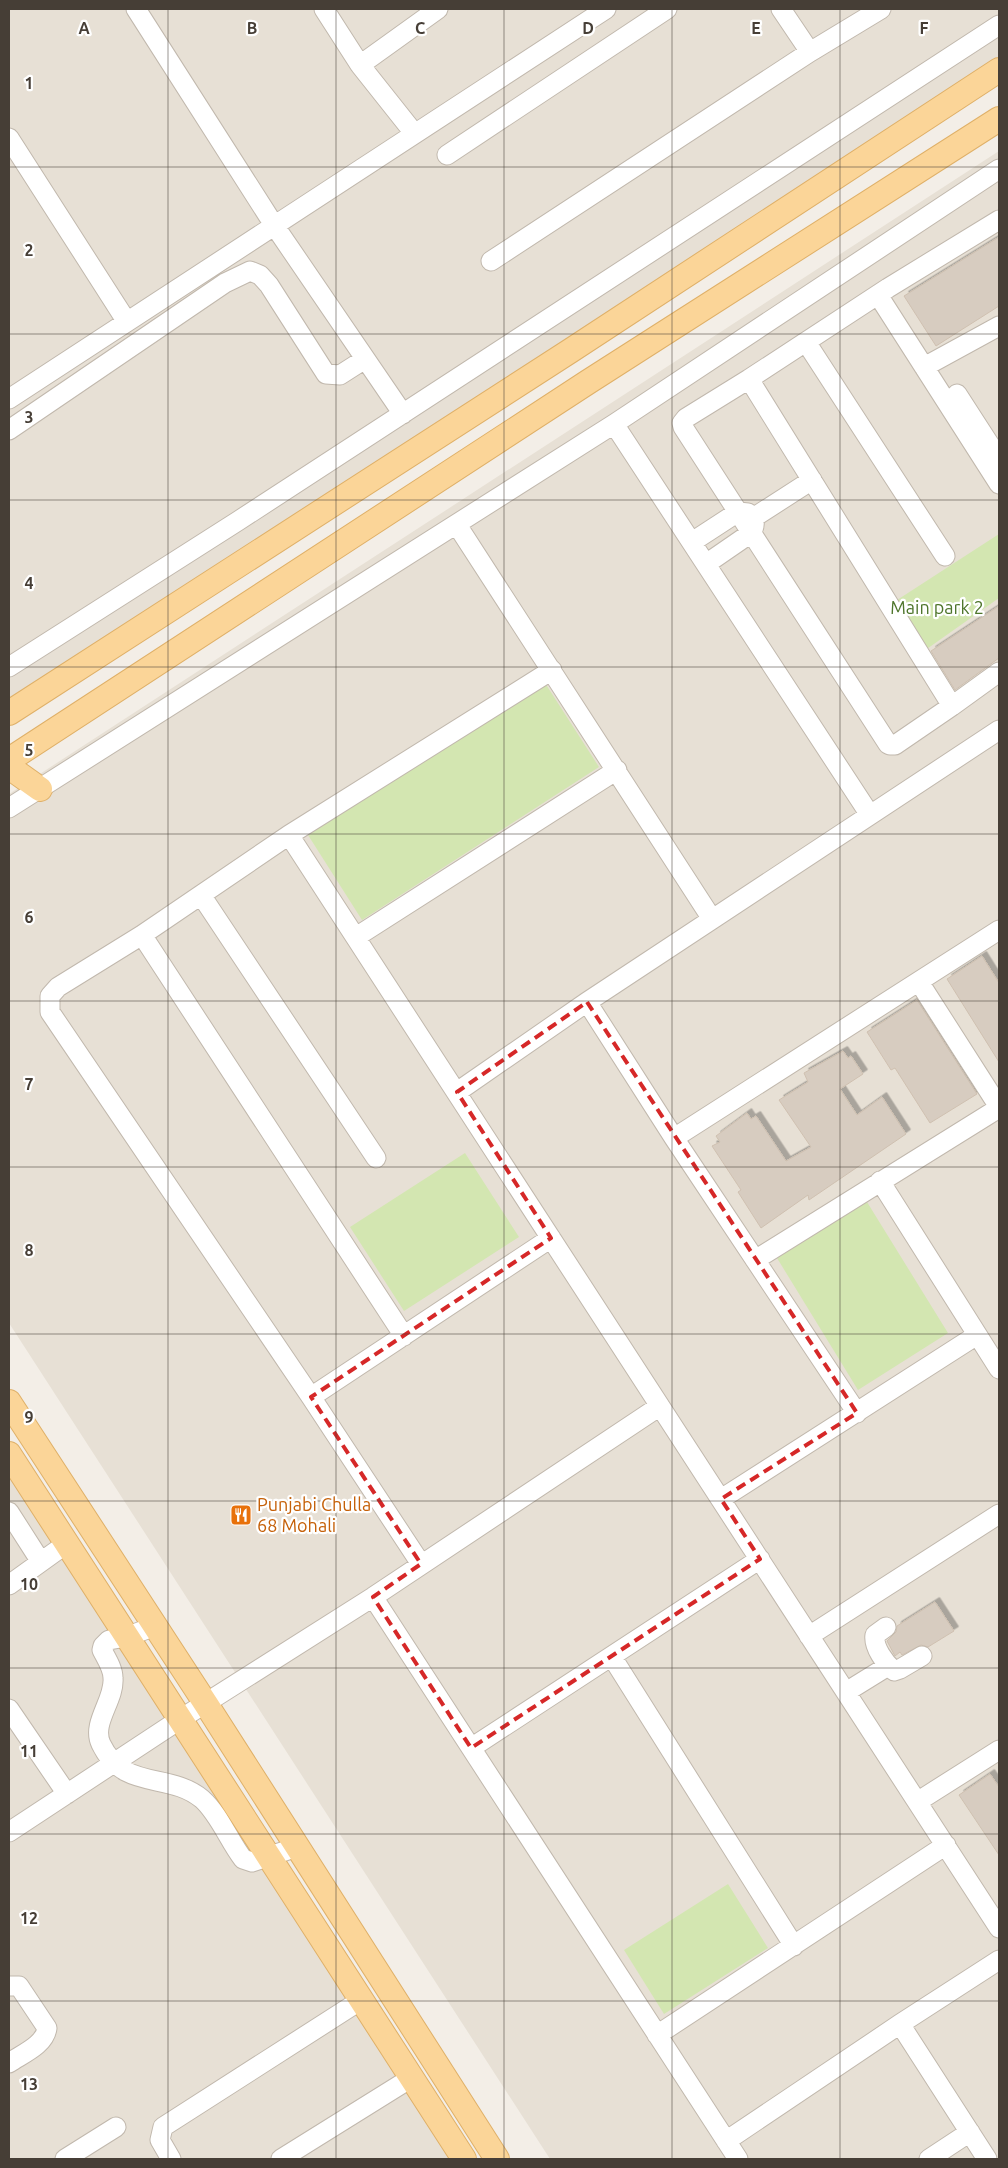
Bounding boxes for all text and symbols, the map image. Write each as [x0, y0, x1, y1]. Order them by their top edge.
text: A [78, 19, 90, 37]
text: B [247, 19, 257, 37]
text: C [415, 19, 425, 37]
text: D [582, 19, 594, 37]
text: E [751, 19, 761, 37]
text: F [920, 19, 929, 37]
text: 1 [24, 74, 34, 92]
text: 2 [24, 241, 34, 259]
text: 3 [24, 408, 34, 426]
text: 4 [24, 574, 34, 592]
park label: Main park 2 [890, 597, 984, 617]
text: 5 [24, 741, 34, 759]
text: 6 [24, 908, 34, 926]
text: 7 [24, 1075, 34, 1093]
text: 8 [24, 1241, 34, 1259]
text: 9 [24, 1408, 34, 1426]
place label: Punjabi Chulla 68 Mohali [257, 1494, 371, 1535]
restaurant icon: Punjabi Chulla 68 Mohali [229, 1503, 253, 1527]
text: 10 [20, 1575, 38, 1593]
text: 11 [20, 1742, 38, 1760]
text: 12 [20, 1909, 38, 1927]
text: 13 [20, 2075, 38, 2093]

